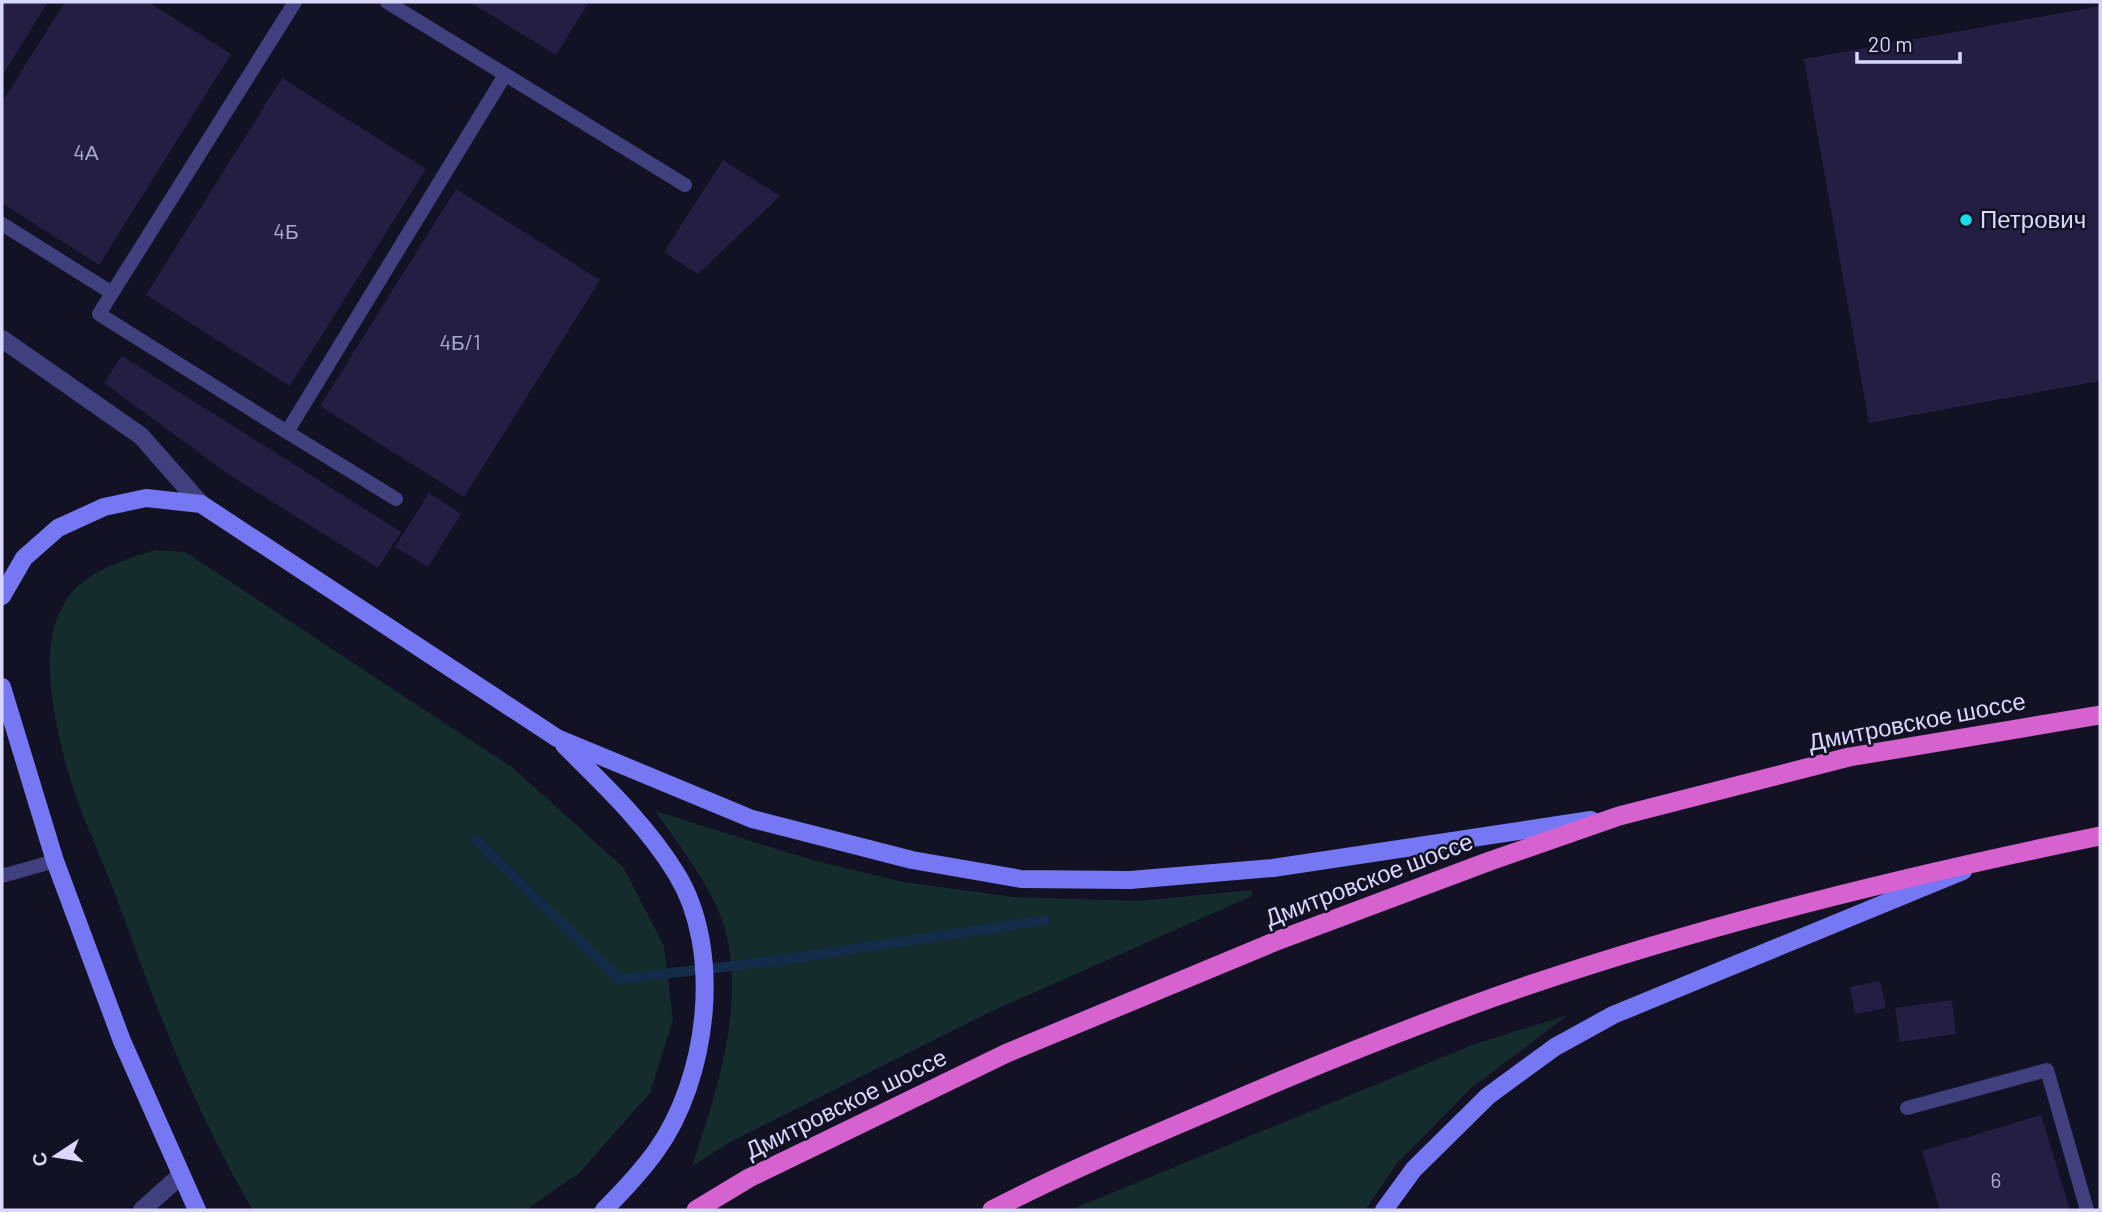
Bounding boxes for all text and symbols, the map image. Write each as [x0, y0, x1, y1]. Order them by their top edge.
scale bar [1857, 21, 1960, 65]
text: 20 m [1868, 31, 1913, 56]
house number: 4А [73, 139, 99, 164]
place label: Петрович [1980, 204, 2086, 233]
marker: Петрович [1958, 212, 1974, 228]
house number: 4Б [273, 218, 299, 243]
house number: 4Б/1 [439, 329, 481, 354]
street label: Дмитровское шоссе [1806, 685, 2028, 756]
street label: Дмитровское шоссе [1260, 826, 1477, 932]
street label: Дмитровское шоссе [740, 1041, 951, 1164]
north arrow [21, 1121, 91, 1191]
text: С [26, 1150, 52, 1169]
house number: 6 [1991, 1167, 2001, 1192]

